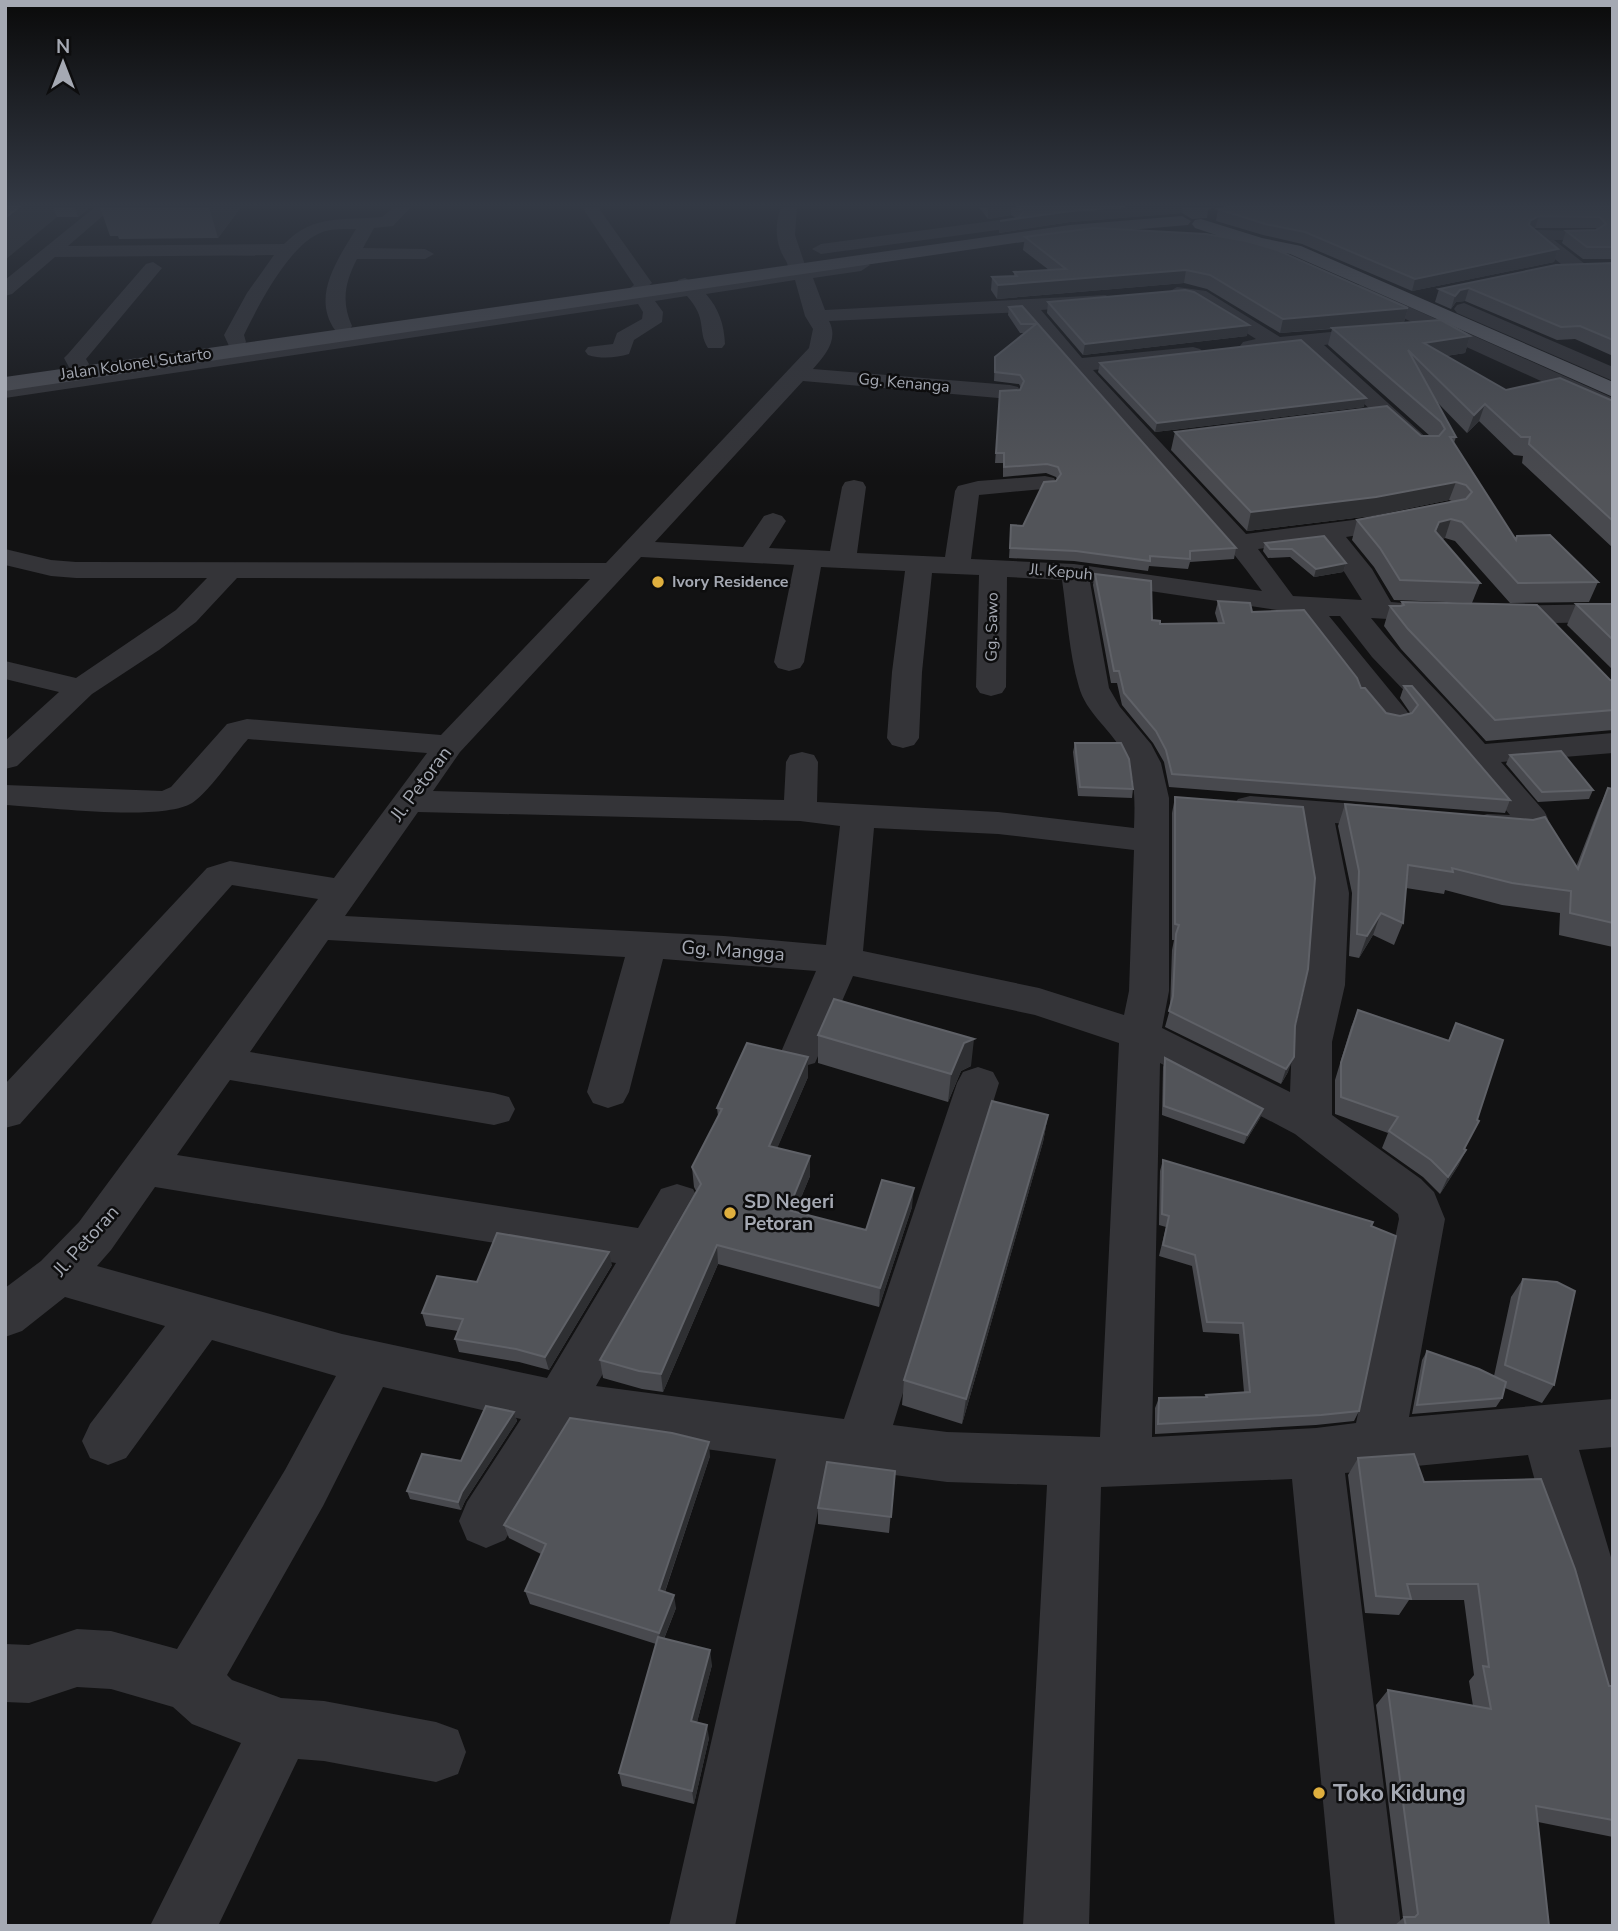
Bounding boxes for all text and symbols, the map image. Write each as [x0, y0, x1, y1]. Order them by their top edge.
north arrow [28, 28, 98, 98]
text: N [56, 34, 70, 60]
street label: Jalan Kolonel Sutarto [58, 342, 213, 386]
street label: Gg. Kenanga [857, 368, 951, 398]
street label: Jl. Kepuh [1027, 558, 1094, 586]
place label: Ivory Residence [672, 571, 789, 593]
marker: Ivory Residence [650, 574, 666, 590]
street label: Gg. Sawo [980, 592, 1004, 662]
street label: Jl. Petoran [384, 741, 458, 828]
street label: Gg. Mangga [680, 934, 786, 968]
place label: SD Negeri Petoran [744, 1189, 834, 1237]
street label: Jl. Petoran [46, 1200, 125, 1283]
marker: SD Negeri Petoran [722, 1205, 738, 1221]
place label: Toko Kidung [1333, 1778, 1466, 1809]
marker: Toko Kidung [1311, 1785, 1327, 1801]

